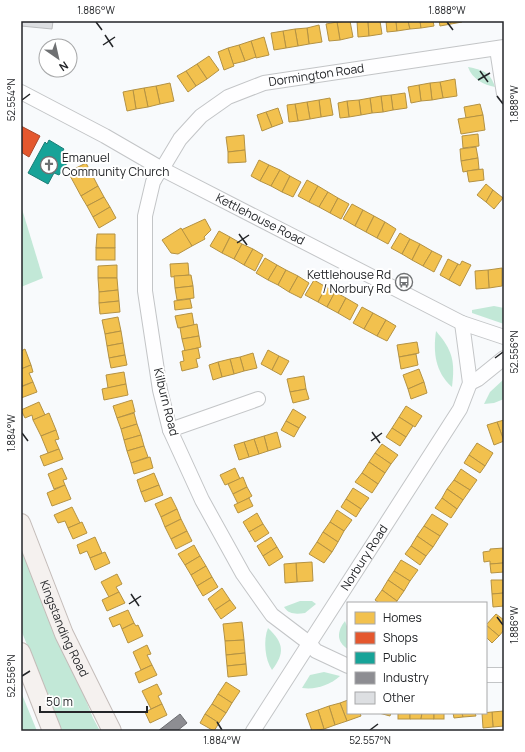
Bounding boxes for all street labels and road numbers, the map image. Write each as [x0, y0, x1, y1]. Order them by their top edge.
street label: Dormington Road [267, 59, 365, 90]
street label: Kettlehouse Road [213, 189, 308, 249]
street label: Kilburn Road [150, 366, 183, 438]
street label: Norbury Road [336, 521, 392, 594]
street label: Kingstanding Road [36, 577, 93, 680]

